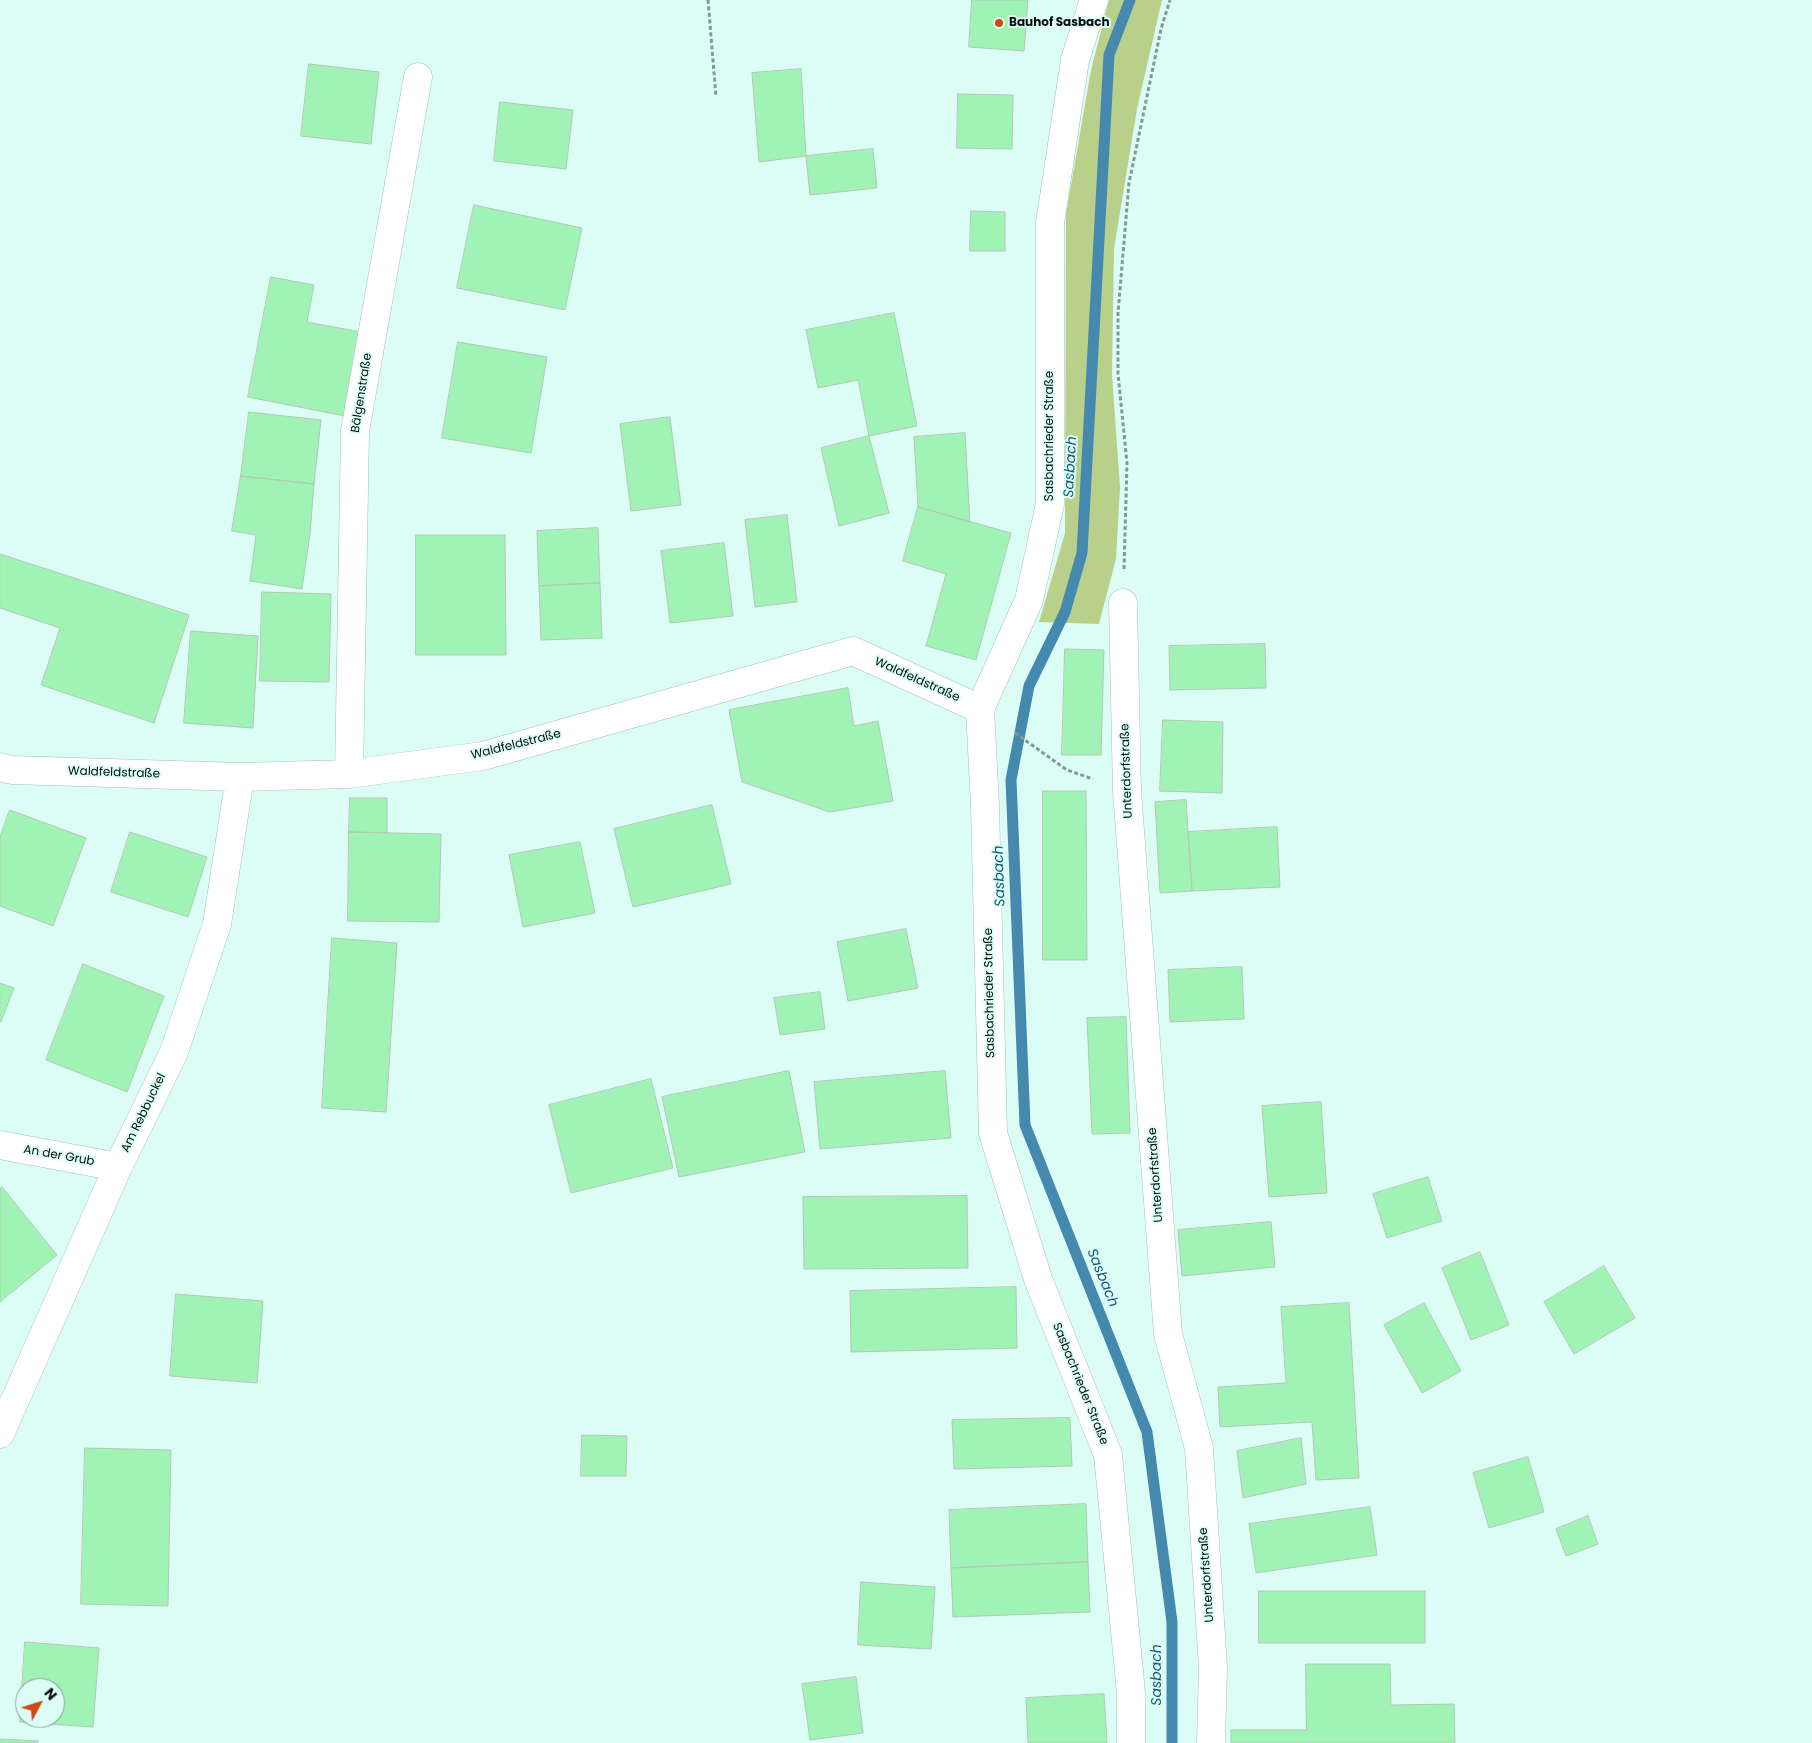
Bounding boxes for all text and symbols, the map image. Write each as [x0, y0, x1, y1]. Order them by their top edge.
place label: Bauhof Sasbach [1009, 16, 1110, 30]
marker: Bauhof Sasbach [993, 17, 1005, 29]
street label: Bälgenstraße [349, 352, 375, 434]
street label: Sasbachrieder Straße [1043, 371, 1057, 501]
water label: Sasbach [1061, 436, 1081, 498]
street label: Waldfeldstraße [872, 655, 962, 705]
street label: Unterdorfstraße [1118, 723, 1136, 819]
street label: Waldfeldstraße [470, 727, 562, 763]
street label: Waldfeldstraße [68, 764, 160, 782]
water label: Sasbach [991, 845, 1009, 907]
street label: Sasbachrieder Straße [982, 928, 998, 1058]
street label: Am Rebbuckel [119, 1071, 169, 1155]
street label: Unterdorfstraße [1146, 1127, 1166, 1223]
street label: An der Grub [22, 1143, 96, 1169]
water label: Sasbach [1083, 1246, 1121, 1310]
street label: Sasbachrieder Straße [1049, 1321, 1111, 1447]
street label: Unterdorfstraße [1197, 1527, 1217, 1623]
water label: Sasbach [1149, 1644, 1165, 1706]
north arrow [15, 1678, 65, 1728]
text: N [40, 1684, 62, 1704]

